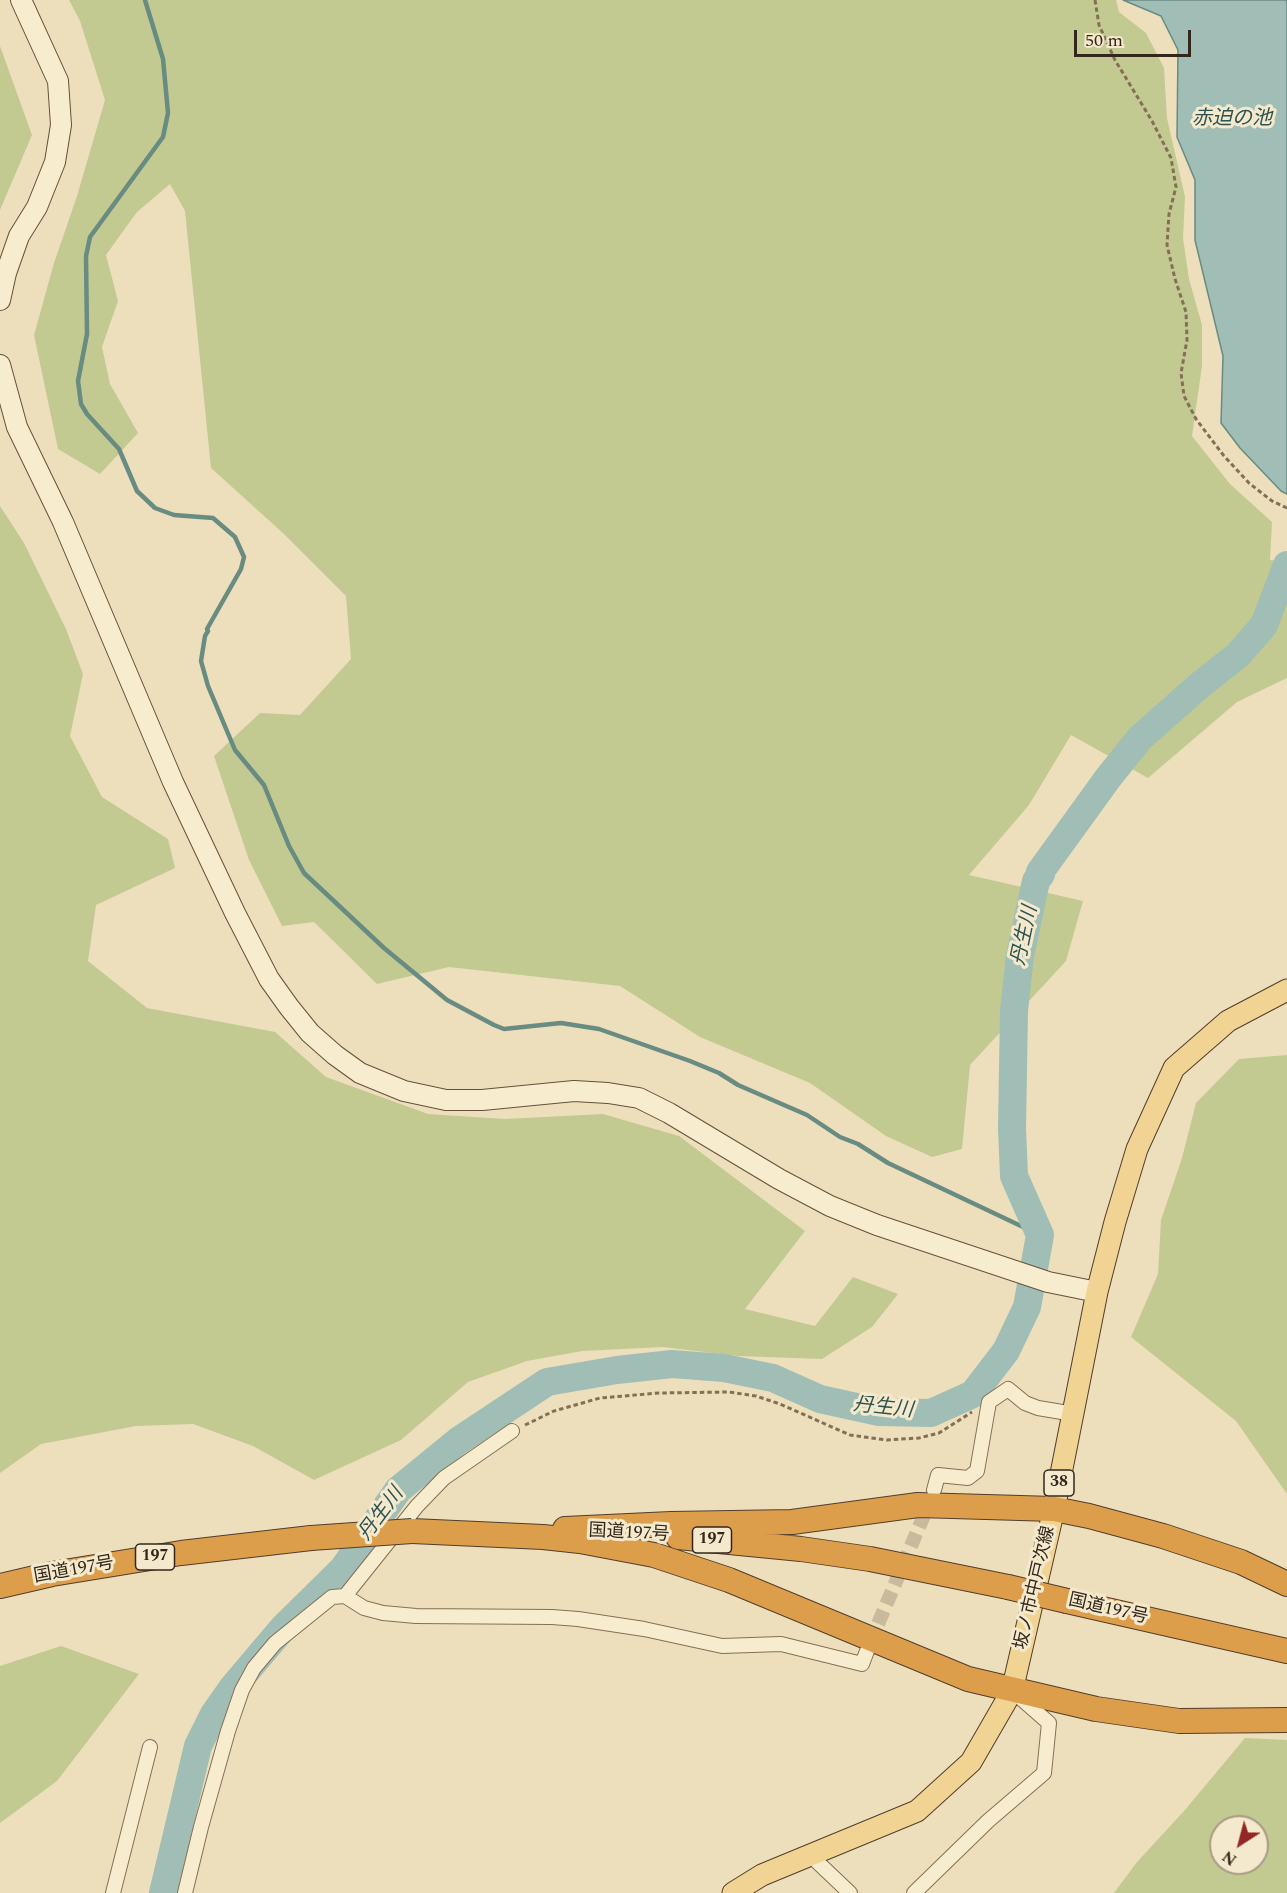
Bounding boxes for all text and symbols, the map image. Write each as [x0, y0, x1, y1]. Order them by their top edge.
scale bar [1077, 18, 1194, 56]
text: 50 m [1085, 27, 1123, 54]
water label: 赤迫の池 [1192, 108, 1272, 132]
water label: 丹生川 [1008, 904, 1044, 968]
water label: 丹生川 [852, 1394, 914, 1424]
road number: 38 [1044, 1470, 1074, 1496]
water label: 丹生川 [354, 1484, 410, 1546]
street label: 国道197号 [588, 1521, 670, 1547]
street label: 坂ノ市中戸次線 [1011, 1524, 1061, 1652]
road number: 197 [692, 1527, 732, 1553]
road number: 197 [136, 1544, 174, 1570]
street label: 国道197号 [32, 1553, 116, 1589]
street label: 国道197号 [1066, 1590, 1150, 1630]
north arrow [1209, 1815, 1269, 1875]
text: N [1217, 1844, 1242, 1871]

